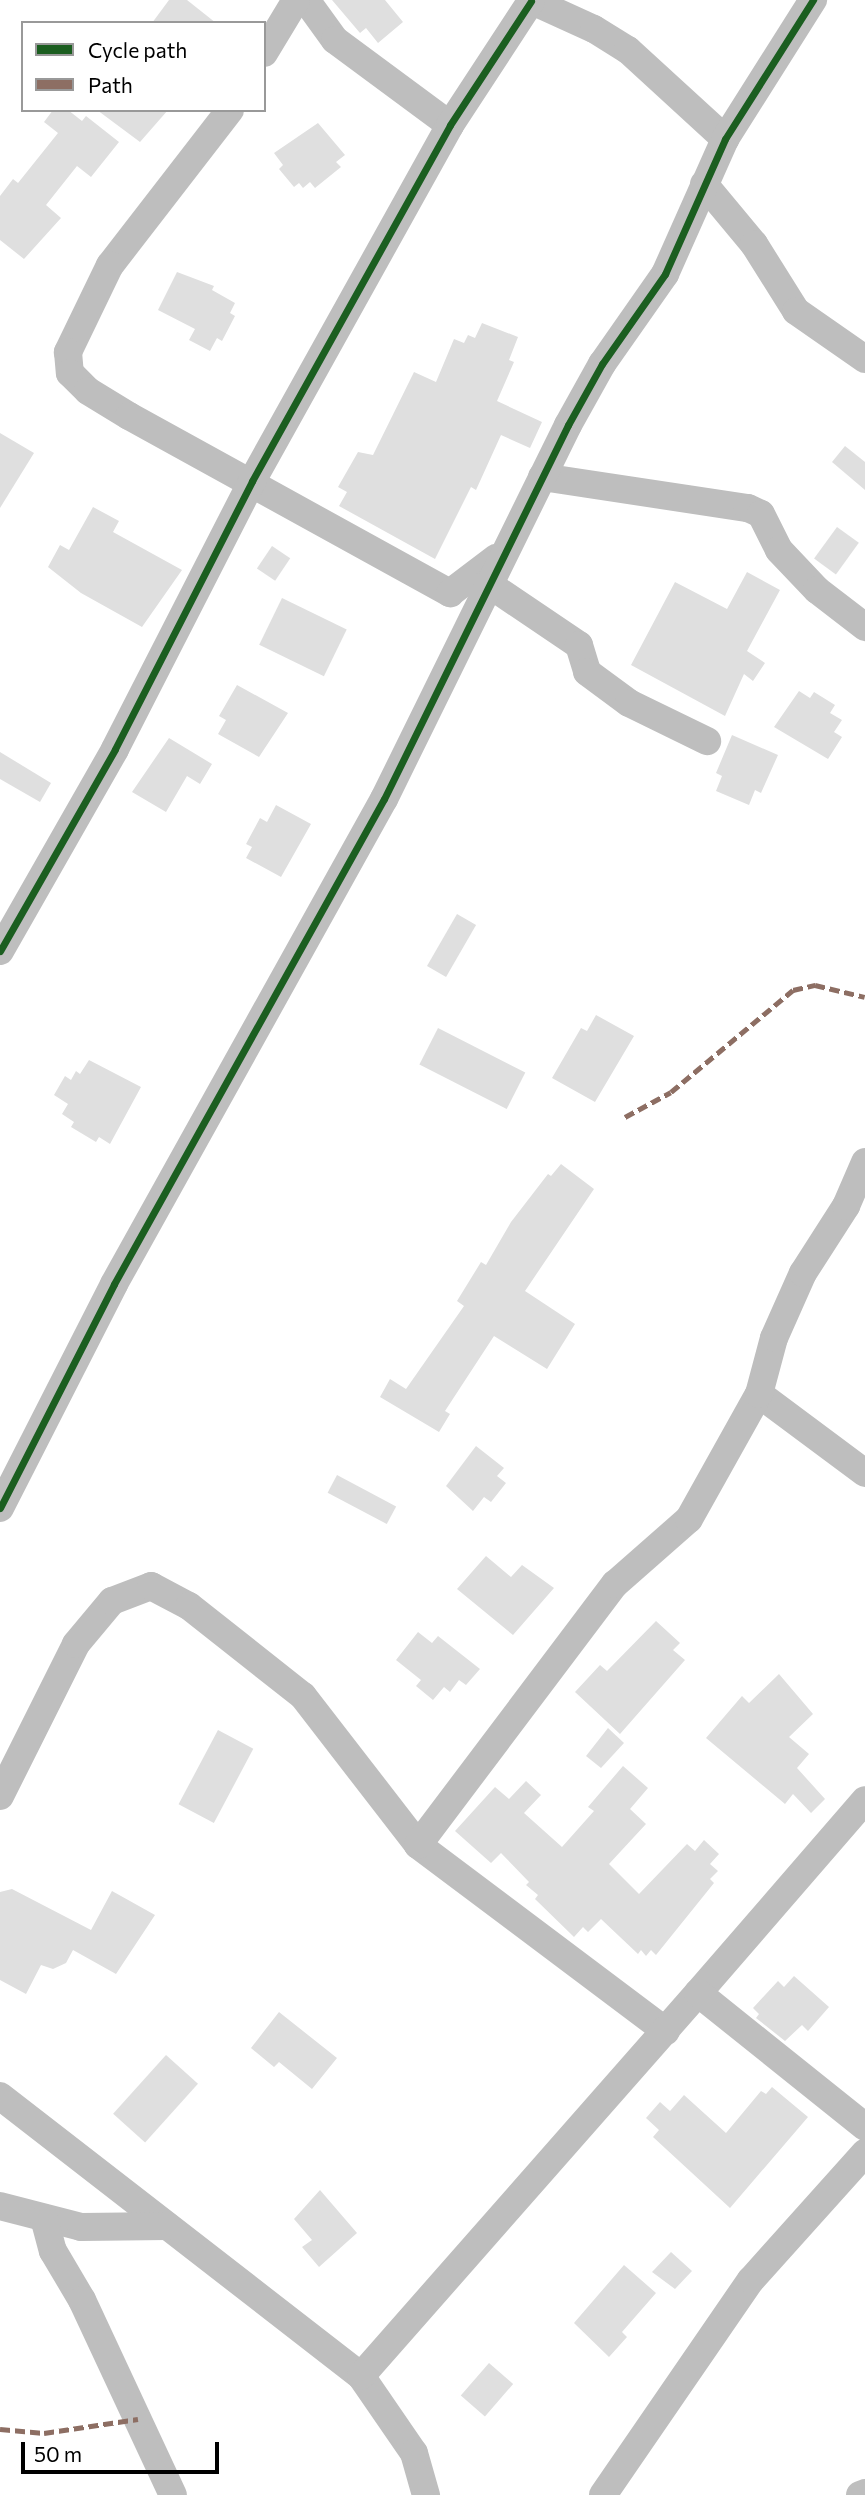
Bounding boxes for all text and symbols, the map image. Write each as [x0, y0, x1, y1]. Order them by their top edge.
legend [21, 21, 266, 112]
text: Cycle path [88, 37, 187, 62]
text: Path [88, 72, 133, 97]
scale bar [24, 2428, 222, 2472]
text: 50 m [34, 2441, 82, 2466]

